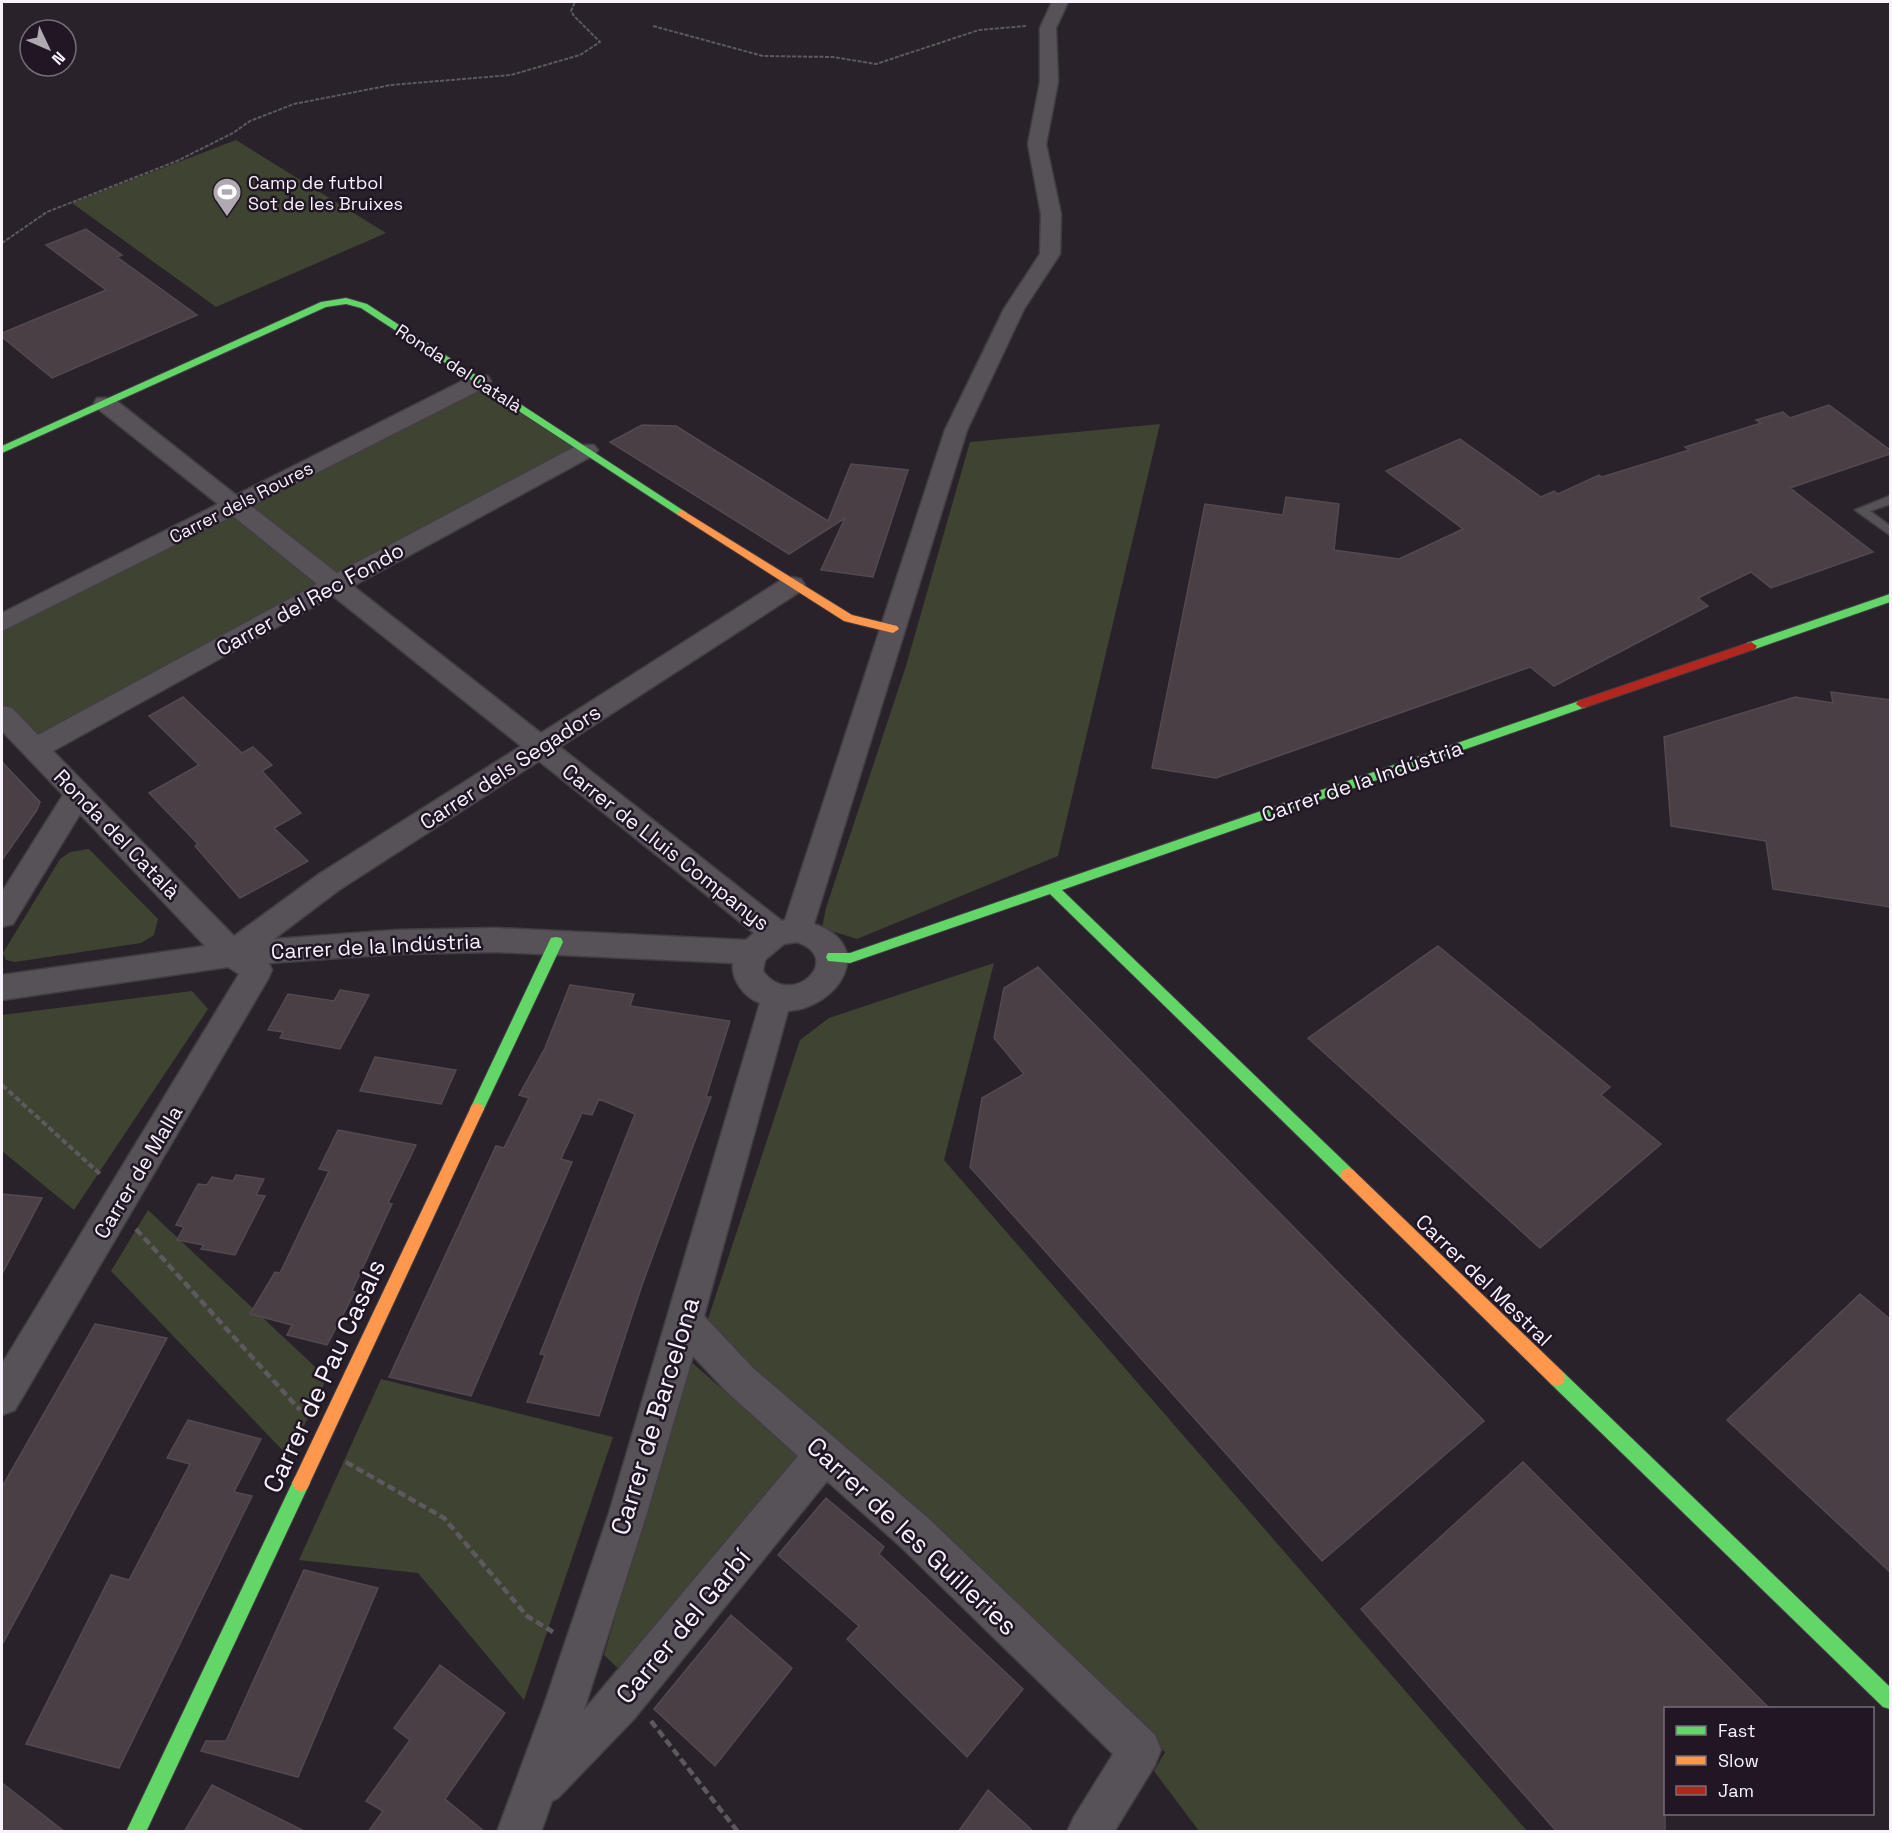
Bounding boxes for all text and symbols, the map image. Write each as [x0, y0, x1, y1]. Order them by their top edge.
north arrow [18, 18, 78, 78]
text: N [47, 47, 70, 69]
place label: Camp de futbol Sot de les Bruixes [248, 171, 403, 215]
sports icon: Camp de futbol Sot de les Bruixes [211, 176, 243, 218]
street label: Ronda del Català [391, 319, 527, 417]
street label: Carrer dels Roures [165, 456, 317, 548]
street label: Carrer del Rec Fondo [211, 536, 409, 662]
street label: Carrer dels Segadors [415, 698, 605, 836]
street label: Carrer de la Indústria [1258, 734, 1466, 828]
street label: Carrer de Lluis Companys [557, 758, 775, 936]
street label: Ronda del Català [48, 763, 186, 905]
street label: Carrer de la Indústria [270, 927, 482, 965]
street label: Carrer de Malla [88, 1100, 188, 1244]
street label: Carrer del Mestral [1410, 1208, 1558, 1352]
street label: Carrer de Pau Casals [255, 1254, 393, 1498]
street label: Carrer de Barcelona [603, 1293, 707, 1539]
street label: Carrer de les Guilleries [799, 1429, 1025, 1643]
street label: Carrer del Garbí [608, 1541, 758, 1711]
legend [1664, 1707, 1874, 1815]
text: Fast [1718, 1719, 1755, 1742]
text: Slow [1718, 1749, 1759, 1772]
text: Jam [1718, 1779, 1754, 1802]

